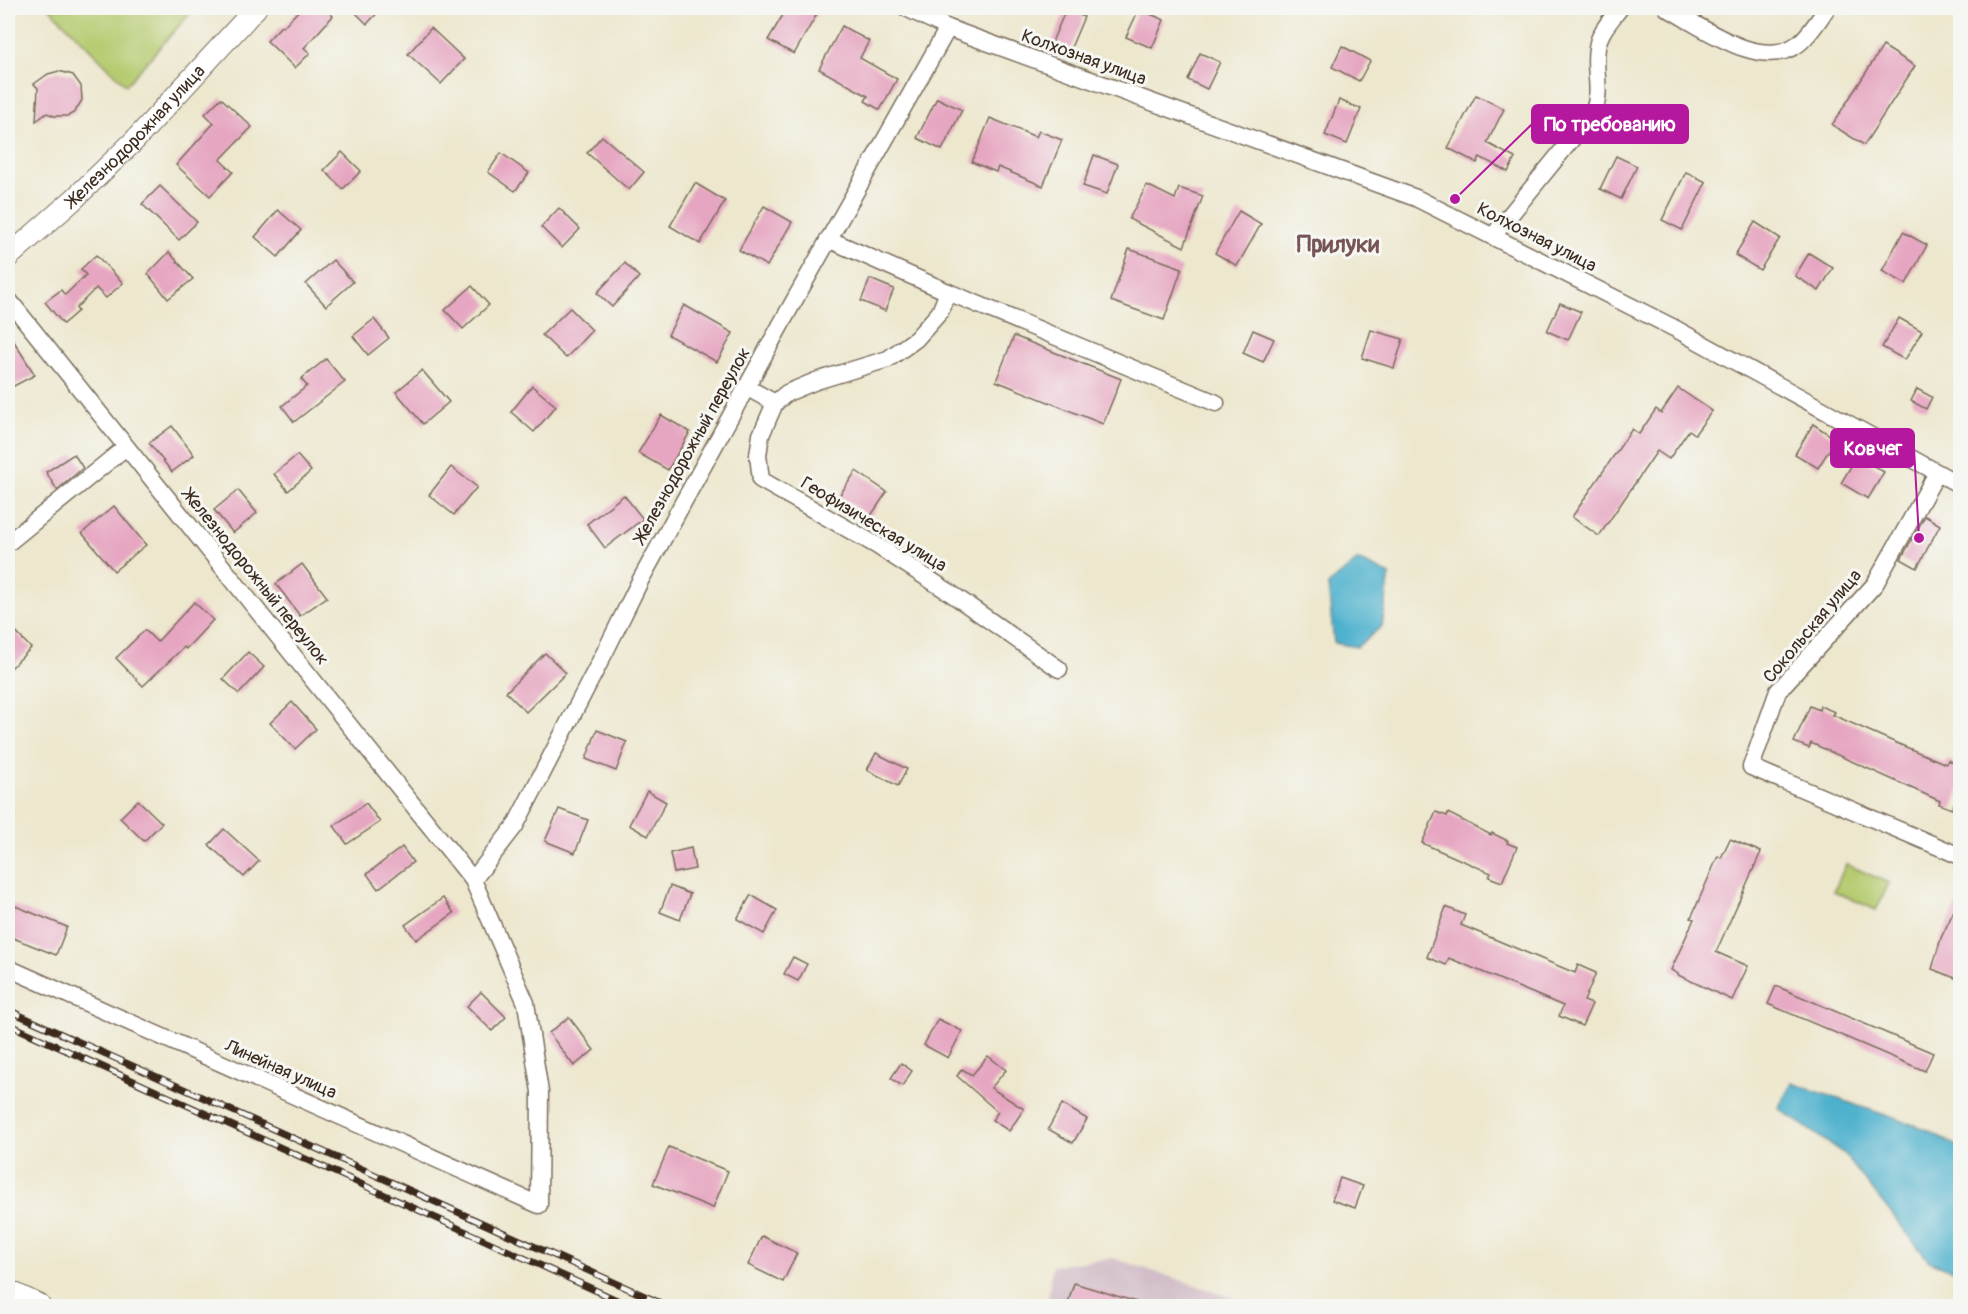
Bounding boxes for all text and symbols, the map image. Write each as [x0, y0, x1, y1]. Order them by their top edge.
street label: Колхозная улица [1018, 24, 1149, 91]
street label: Железнодорожная улица [59, 60, 210, 215]
callout: По требованию [1532, 105, 1688, 143]
text: По требованию [1544, 112, 1676, 137]
street label: Колхозная улица [1473, 197, 1601, 278]
district label: Прилуки [1297, 230, 1379, 259]
street label: Железнодорожный переулок [628, 343, 756, 550]
callout: Ковчег [1831, 429, 1914, 467]
text: Ковчег [1844, 436, 1903, 461]
street label: Геофизическая улица [796, 472, 951, 577]
street label: Железнодорожный переулок [176, 482, 334, 670]
street label: Сокольская улица [1758, 565, 1867, 688]
street label: Линейная улица [220, 1034, 340, 1104]

